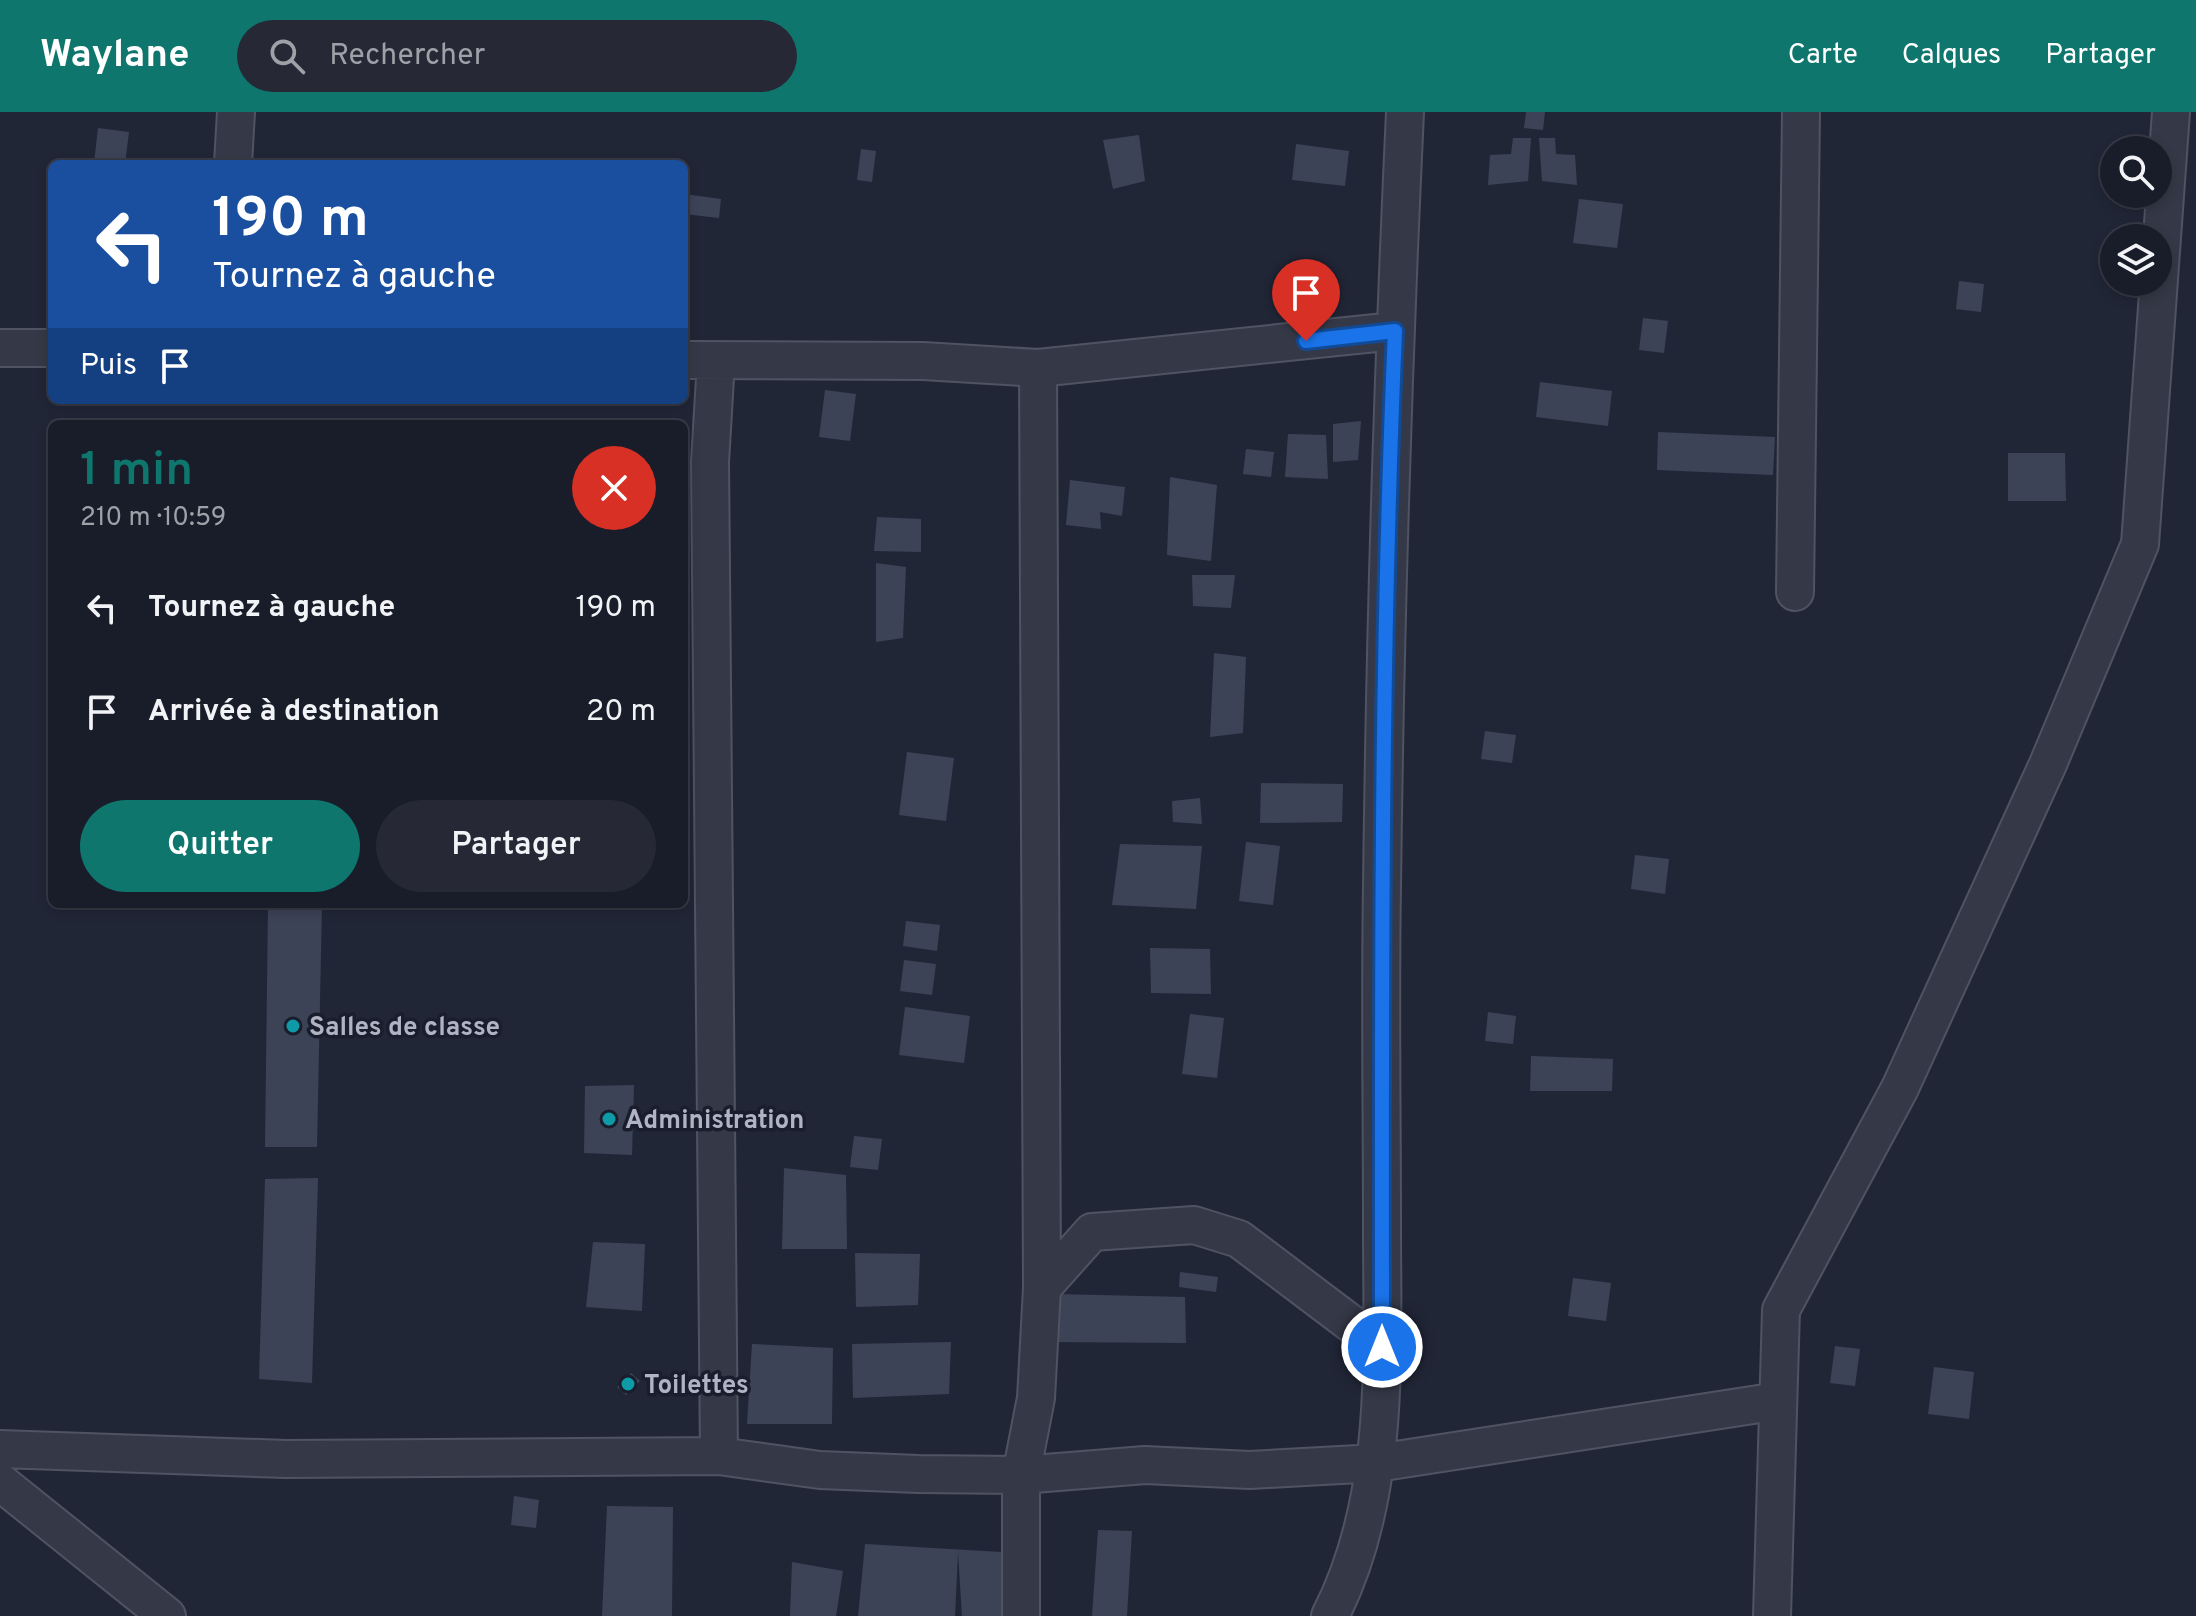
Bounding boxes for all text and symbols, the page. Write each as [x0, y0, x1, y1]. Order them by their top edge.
search box [237, 20, 797, 92]
text: Waylane [40, 32, 189, 81]
icon: search [265, 34, 309, 78]
text: Rechercher [329, 38, 485, 75]
text: Carte [1788, 38, 1858, 74]
text: Calques [1902, 38, 2001, 74]
text: Partager [2045, 38, 2156, 74]
map controls [2100, 136, 2172, 296]
button: search [2100, 136, 2172, 208]
text: 190 m [212, 186, 369, 256]
icon: left [80, 192, 184, 296]
button: layers [2100, 224, 2172, 296]
text: Tournez à gauche [212, 255, 496, 301]
pin [1272, 259, 1340, 341]
icon: arrive [1284, 271, 1328, 315]
icon: arrive [153, 344, 197, 388]
text: Puis [80, 348, 137, 385]
text: 1 min [80, 442, 193, 502]
button: close [572, 446, 656, 530]
text: 210 m · 10:59 [80, 502, 226, 535]
icon: left [80, 586, 124, 630]
text: Tournez à gauche [148, 590, 395, 627]
text: 190 m [575, 590, 656, 627]
icon: arrive [80, 690, 124, 734]
text: Arrivée à destination [148, 694, 440, 731]
text: 20 m [586, 694, 656, 731]
button: Quitter [80, 800, 360, 892]
button: Partager [376, 800, 656, 892]
place label: Salles de classe [309, 1012, 500, 1045]
marker: Salles de classe [284, 1017, 302, 1035]
place label: Administration [625, 1105, 804, 1138]
marker: Administration [600, 1110, 618, 1128]
position arrow [1340, 1305, 1424, 1389]
place label: Toilettes [644, 1370, 749, 1403]
marker: Toilettes [619, 1375, 637, 1393]

